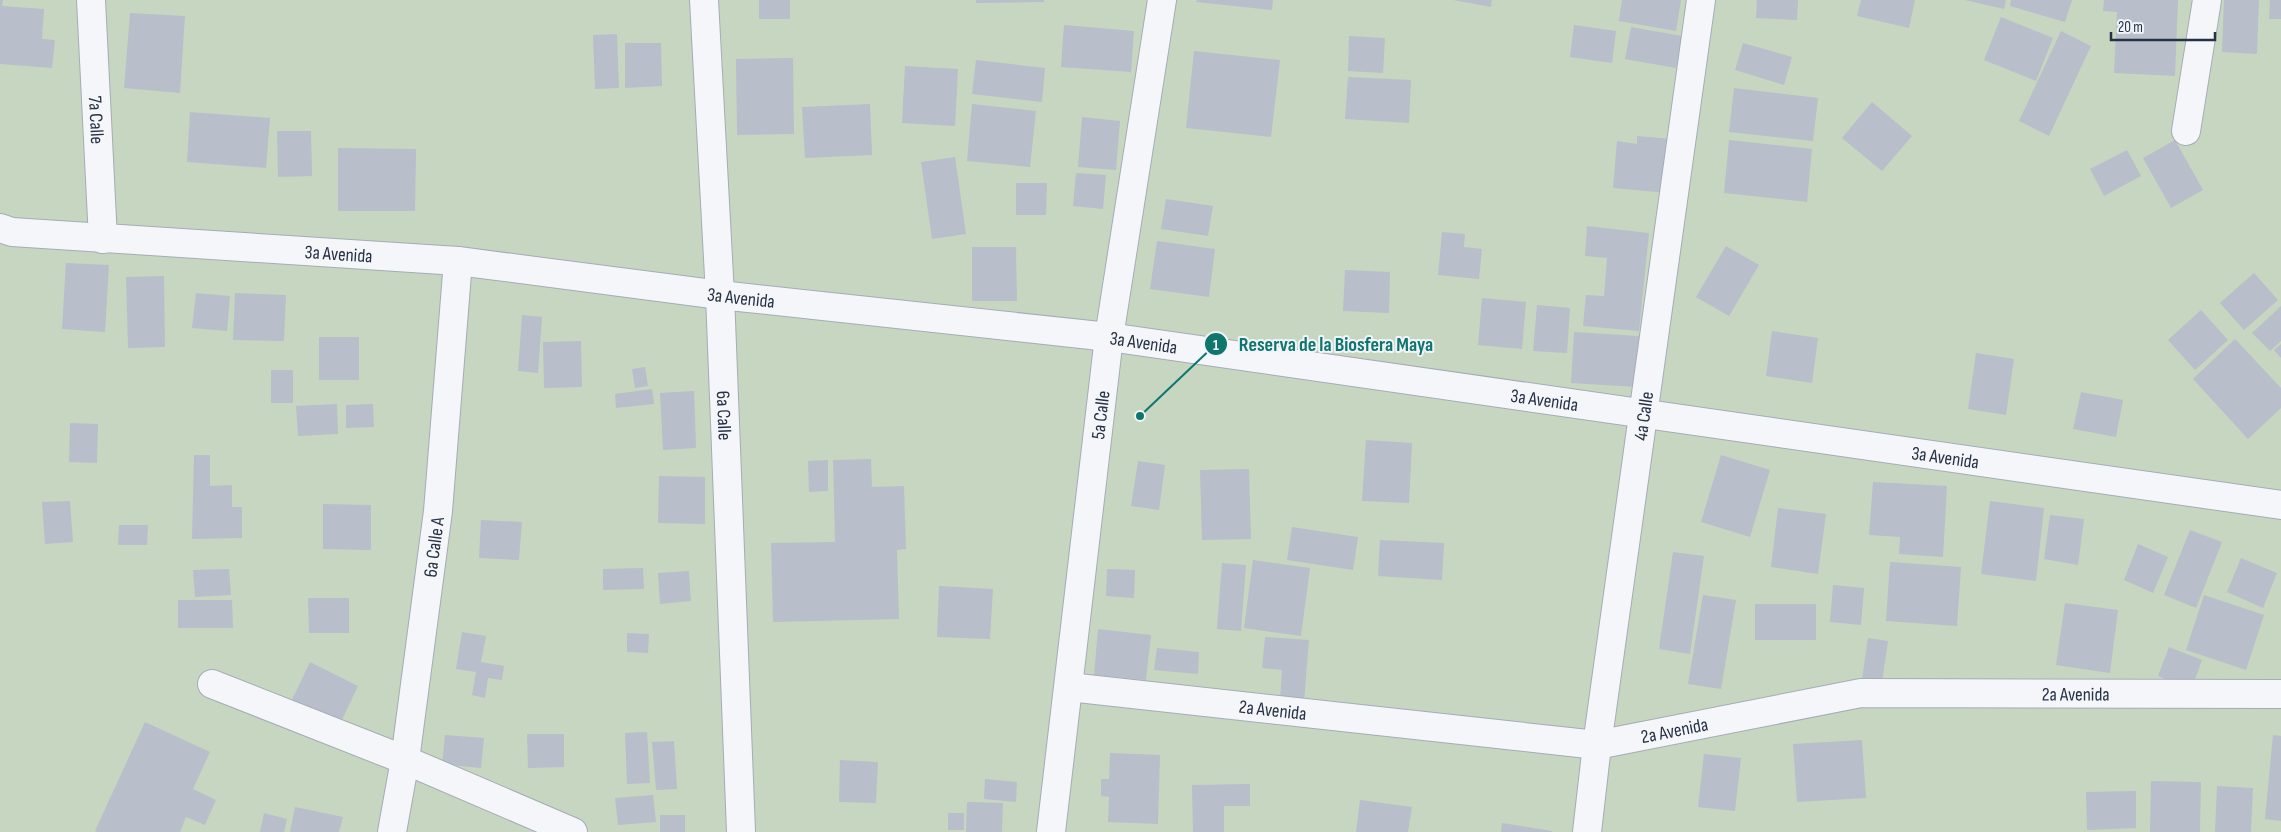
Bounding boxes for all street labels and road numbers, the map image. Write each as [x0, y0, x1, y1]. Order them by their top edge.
street label: 7a Calle [83, 95, 108, 145]
street label: 3a Avenida [304, 241, 373, 268]
street label: 3a Avenida [706, 283, 776, 314]
street label: 3a Avenida [1108, 327, 1179, 360]
street label: 3a Avenida [1509, 385, 1580, 417]
street label: 5a Calle [1087, 389, 1116, 441]
street label: 6a Calle [711, 390, 736, 441]
street label: 4a Calle [1630, 390, 1659, 442]
street label: 3a Avenida [1910, 442, 1980, 475]
street label: 6a Calle A [419, 515, 450, 579]
street label: 2a Avenida [2042, 683, 2110, 707]
street label: 2a Avenida [1238, 696, 1308, 726]
street label: 2a Avenida [1639, 713, 1710, 749]

